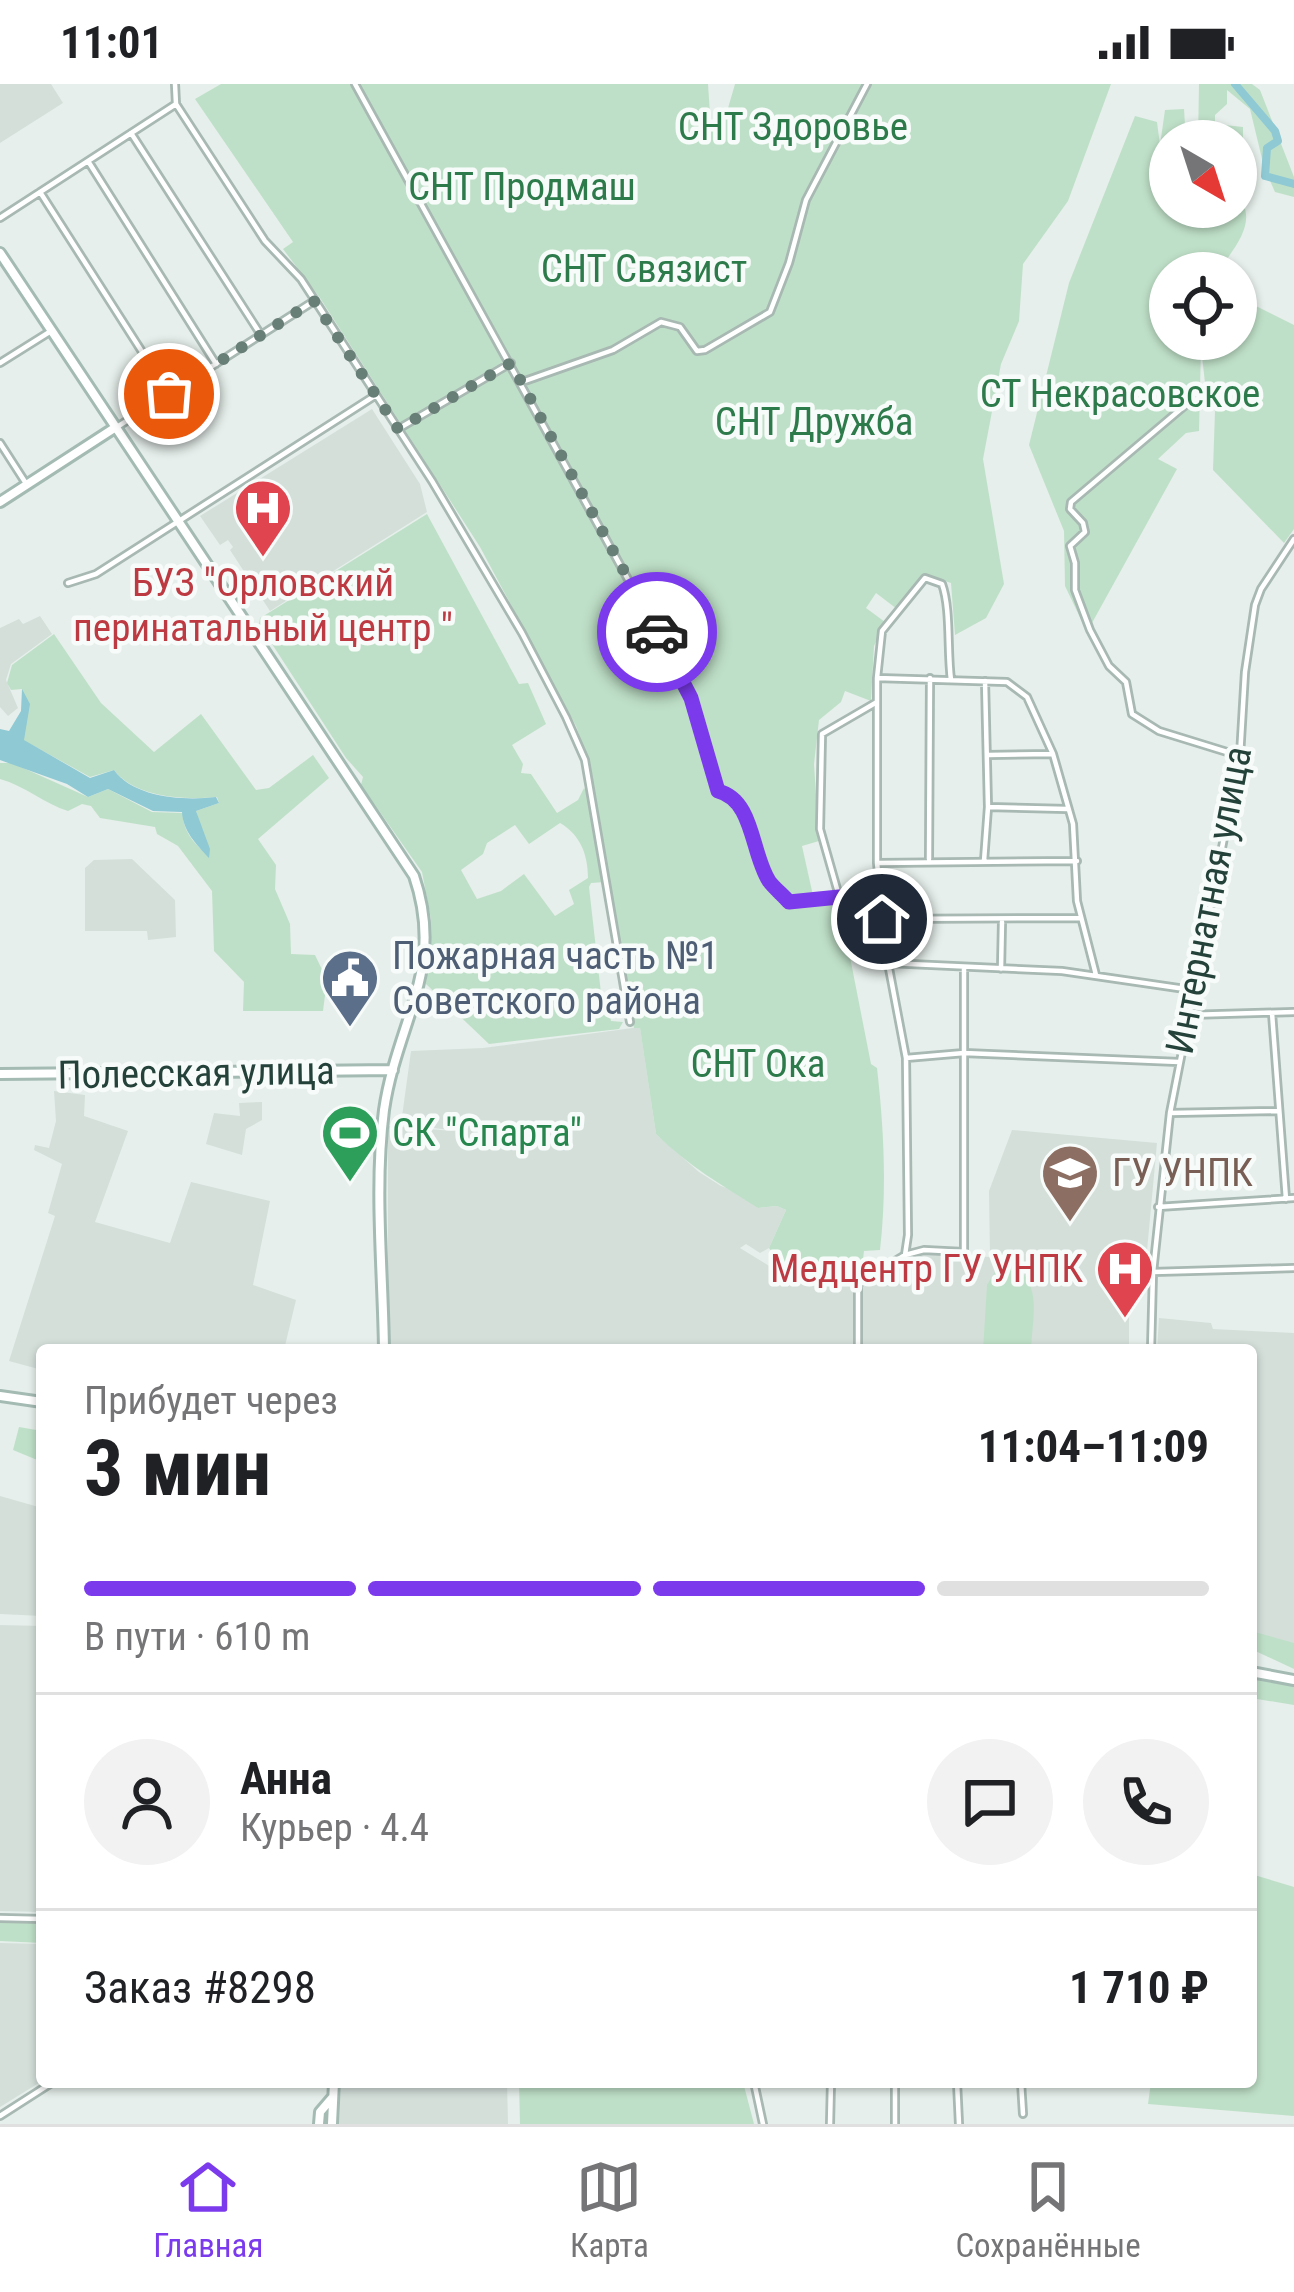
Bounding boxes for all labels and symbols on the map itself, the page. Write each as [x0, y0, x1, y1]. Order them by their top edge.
park label: СНТ Здоровье [678, 104, 908, 150]
north arrow [1149, 120, 1257, 228]
park label: СНТ Продмаш [408, 164, 636, 210]
park label: СНТ Связист [541, 246, 747, 292]
pin [118, 343, 220, 445]
park label: СТ Некрасовское [980, 371, 1260, 417]
park label: СНТ Дружба [715, 399, 913, 445]
hospital icon: БУЗ "Орловский перинатальный центр " [232, 477, 294, 559]
place label: БУЗ "Орловский перинатальный центр " [73, 560, 453, 651]
courier [597, 572, 717, 692]
street label: Интернатная улица [1157, 742, 1261, 1058]
pin [831, 868, 933, 970]
place label: Пожарная часть №1 Советского района [392, 933, 719, 1024]
public building icon: Пожарная часть №1 Советского района [319, 947, 381, 1029]
park label: СНТ Ока [690, 1041, 826, 1087]
street label: Полесская улица [57, 1048, 335, 1098]
sports icon: СК "Спарта" [319, 1102, 381, 1184]
place label: СК "Спарта" [392, 1110, 582, 1156]
school or university icon: ГУ УНПК [1039, 1142, 1101, 1224]
place label: ГУ УНПК [1112, 1150, 1253, 1196]
hospital icon: Медцентр ГУ УНПК [1094, 1238, 1156, 1320]
place label: Медцентр ГУ УНПК [770, 1246, 1083, 1292]

